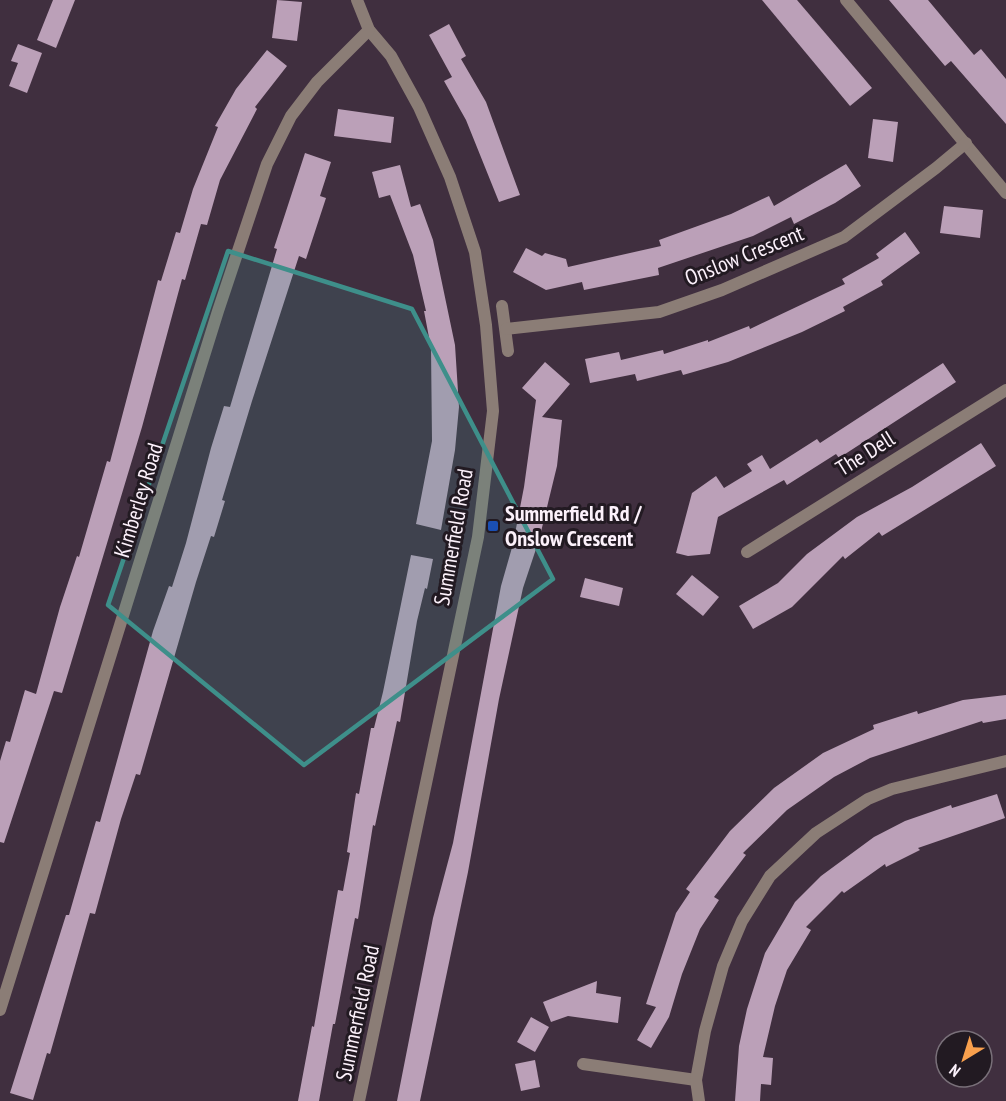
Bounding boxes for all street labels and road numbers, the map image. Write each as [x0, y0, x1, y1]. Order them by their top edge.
street label: Onslow Crescent [681, 219, 807, 291]
street label: The Dell [830, 424, 900, 482]
street label: Kimberley Road [107, 439, 169, 561]
street label: Summerfield Road [427, 466, 479, 608]
street label: Summerfield Road [329, 942, 385, 1084]

